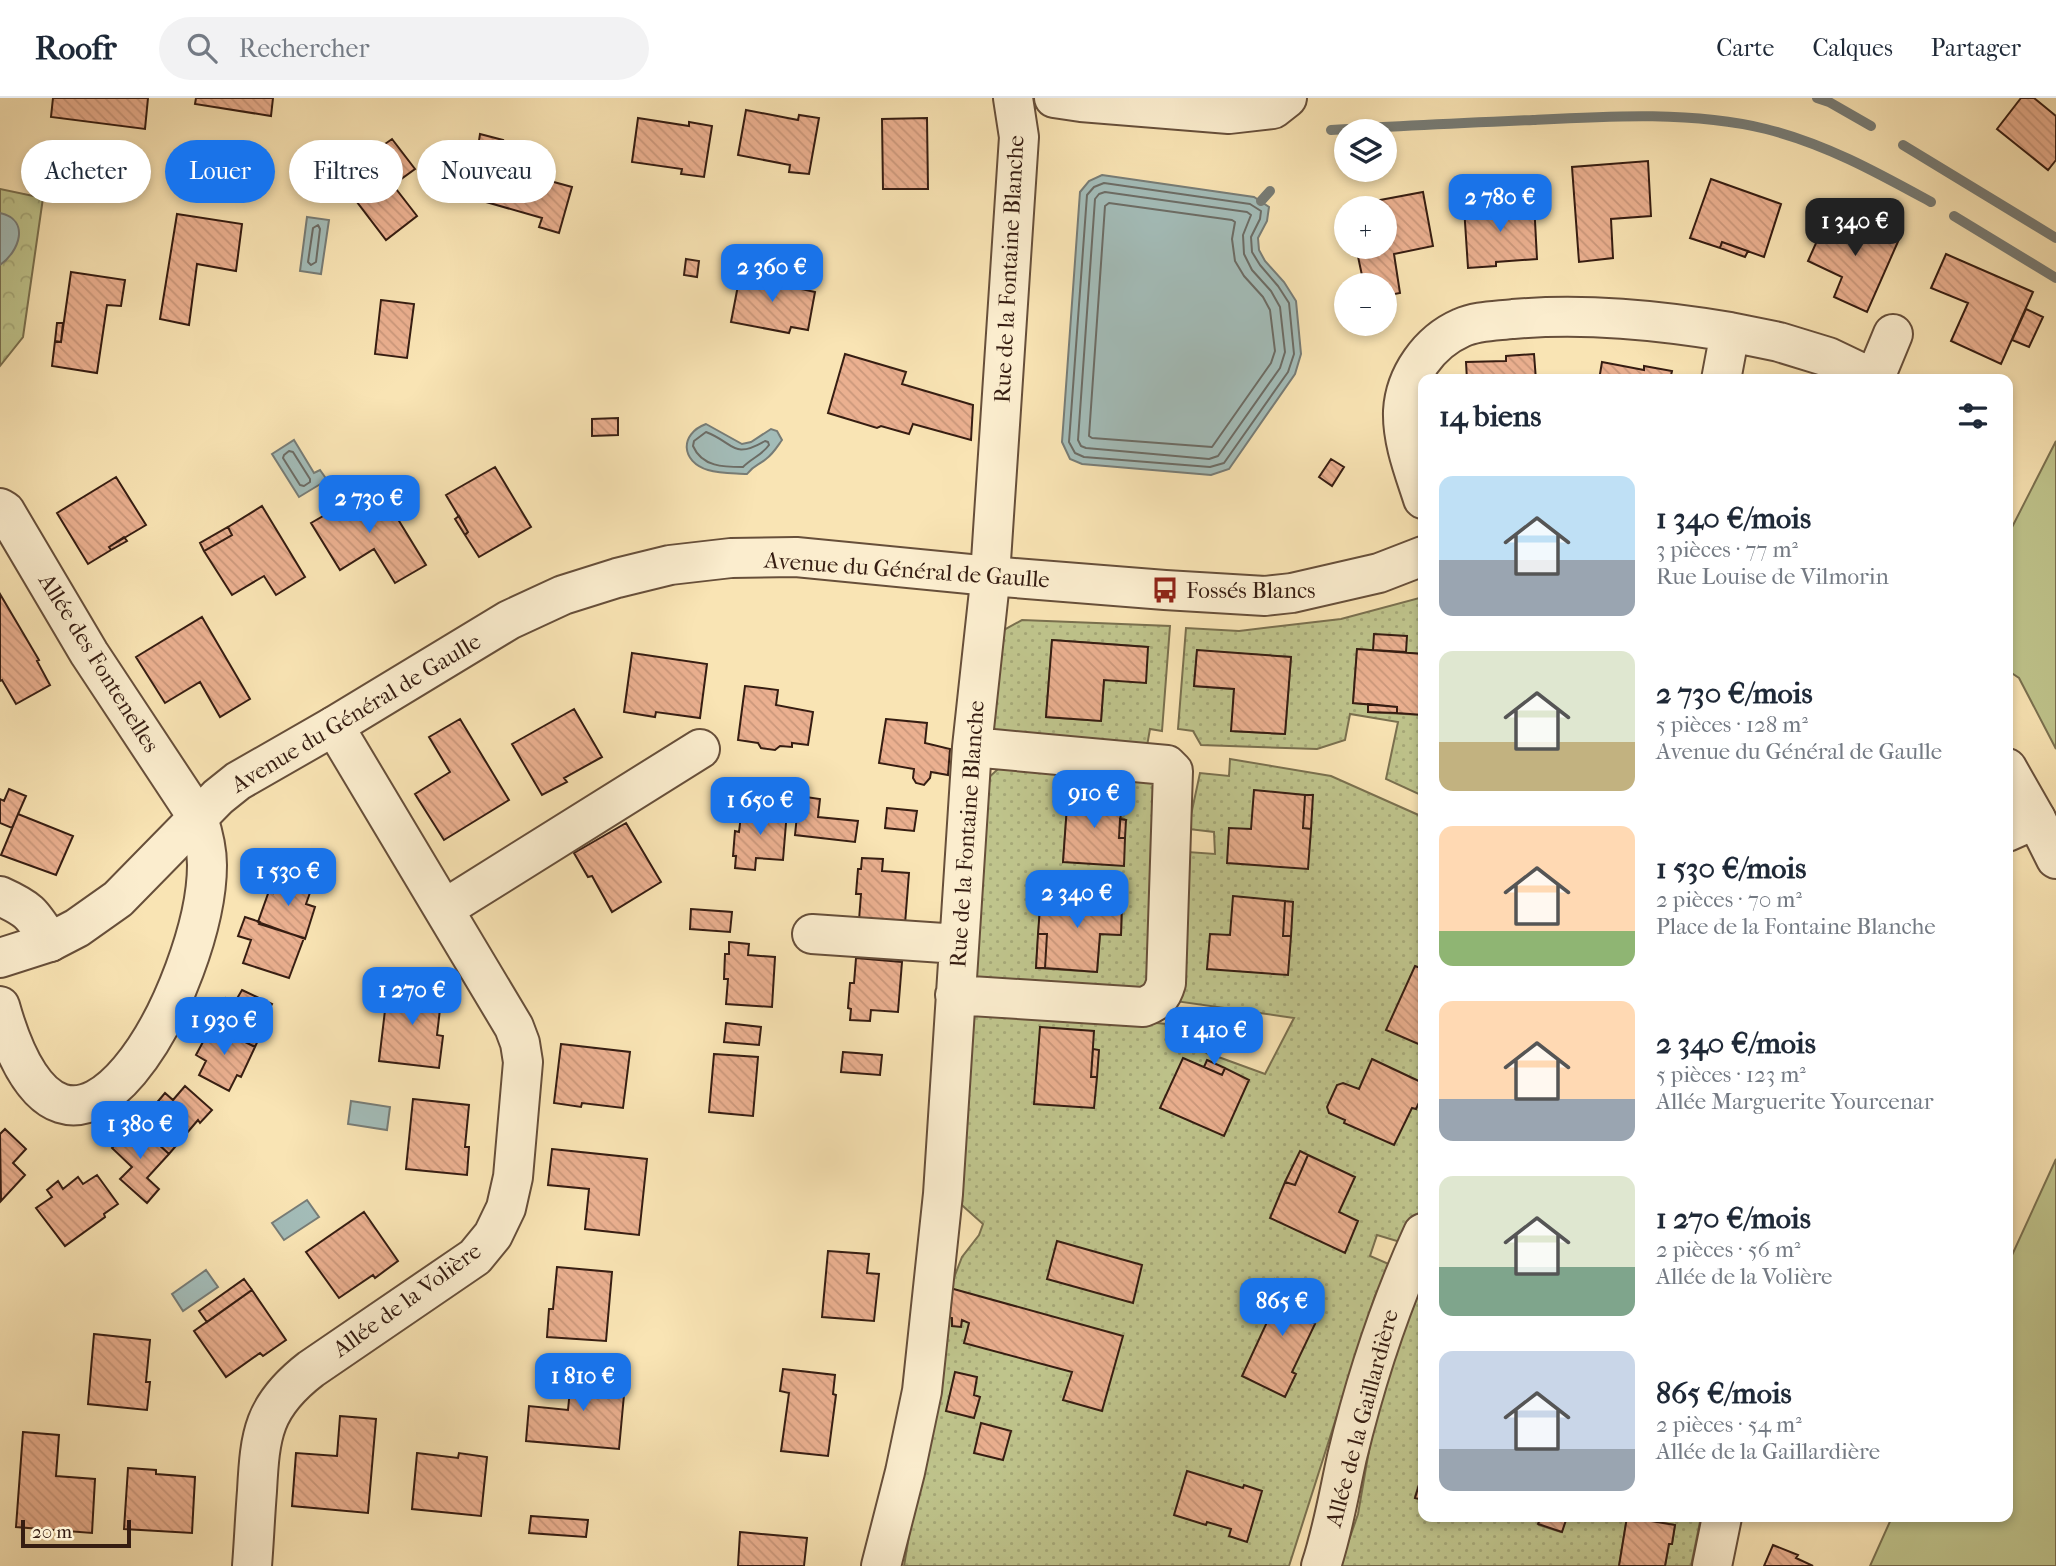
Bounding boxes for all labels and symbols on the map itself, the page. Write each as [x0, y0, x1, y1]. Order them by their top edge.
street label: Rue de la Fontaine Blanche [989, 135, 1029, 403]
pin: 2 780 € [1435, 174, 1565, 234]
pin: 1 340 € [1790, 198, 1920, 258]
pin: 2 360 € [707, 244, 837, 304]
pin: 2 730 € [304, 476, 434, 535]
street label: Avenue du Général de Gaulle [762, 546, 1051, 593]
street label: Allée des Fontenelles [32, 568, 165, 757]
bus stop icon: Fossés Blancs [1150, 575, 1180, 605]
place label: Fossés Blancs [1186, 577, 1316, 604]
street label: Avenue du Général de Gaulle [226, 628, 486, 799]
street label: Rue de la Fontaine Blanche [944, 699, 990, 969]
pin: 910 € [1045, 770, 1143, 830]
pin: 1 650 € [695, 778, 825, 837]
pin: 1 530 € [223, 848, 353, 908]
pin: 2 340 € [1012, 870, 1142, 930]
pin: 1 270 € [347, 968, 477, 1027]
pin: 1 930 € [159, 998, 289, 1057]
pin: 1 410 € [1149, 1007, 1279, 1067]
pin: 1 380 € [75, 1102, 205, 1161]
street label: Allée de la Volière [327, 1237, 486, 1363]
pin: 865 € [1233, 1278, 1331, 1338]
street label: Allée de la Gaillardière [1320, 1306, 1404, 1531]
pin: 1 810 € [518, 1354, 648, 1413]
scale bar [21, 1517, 131, 1549]

